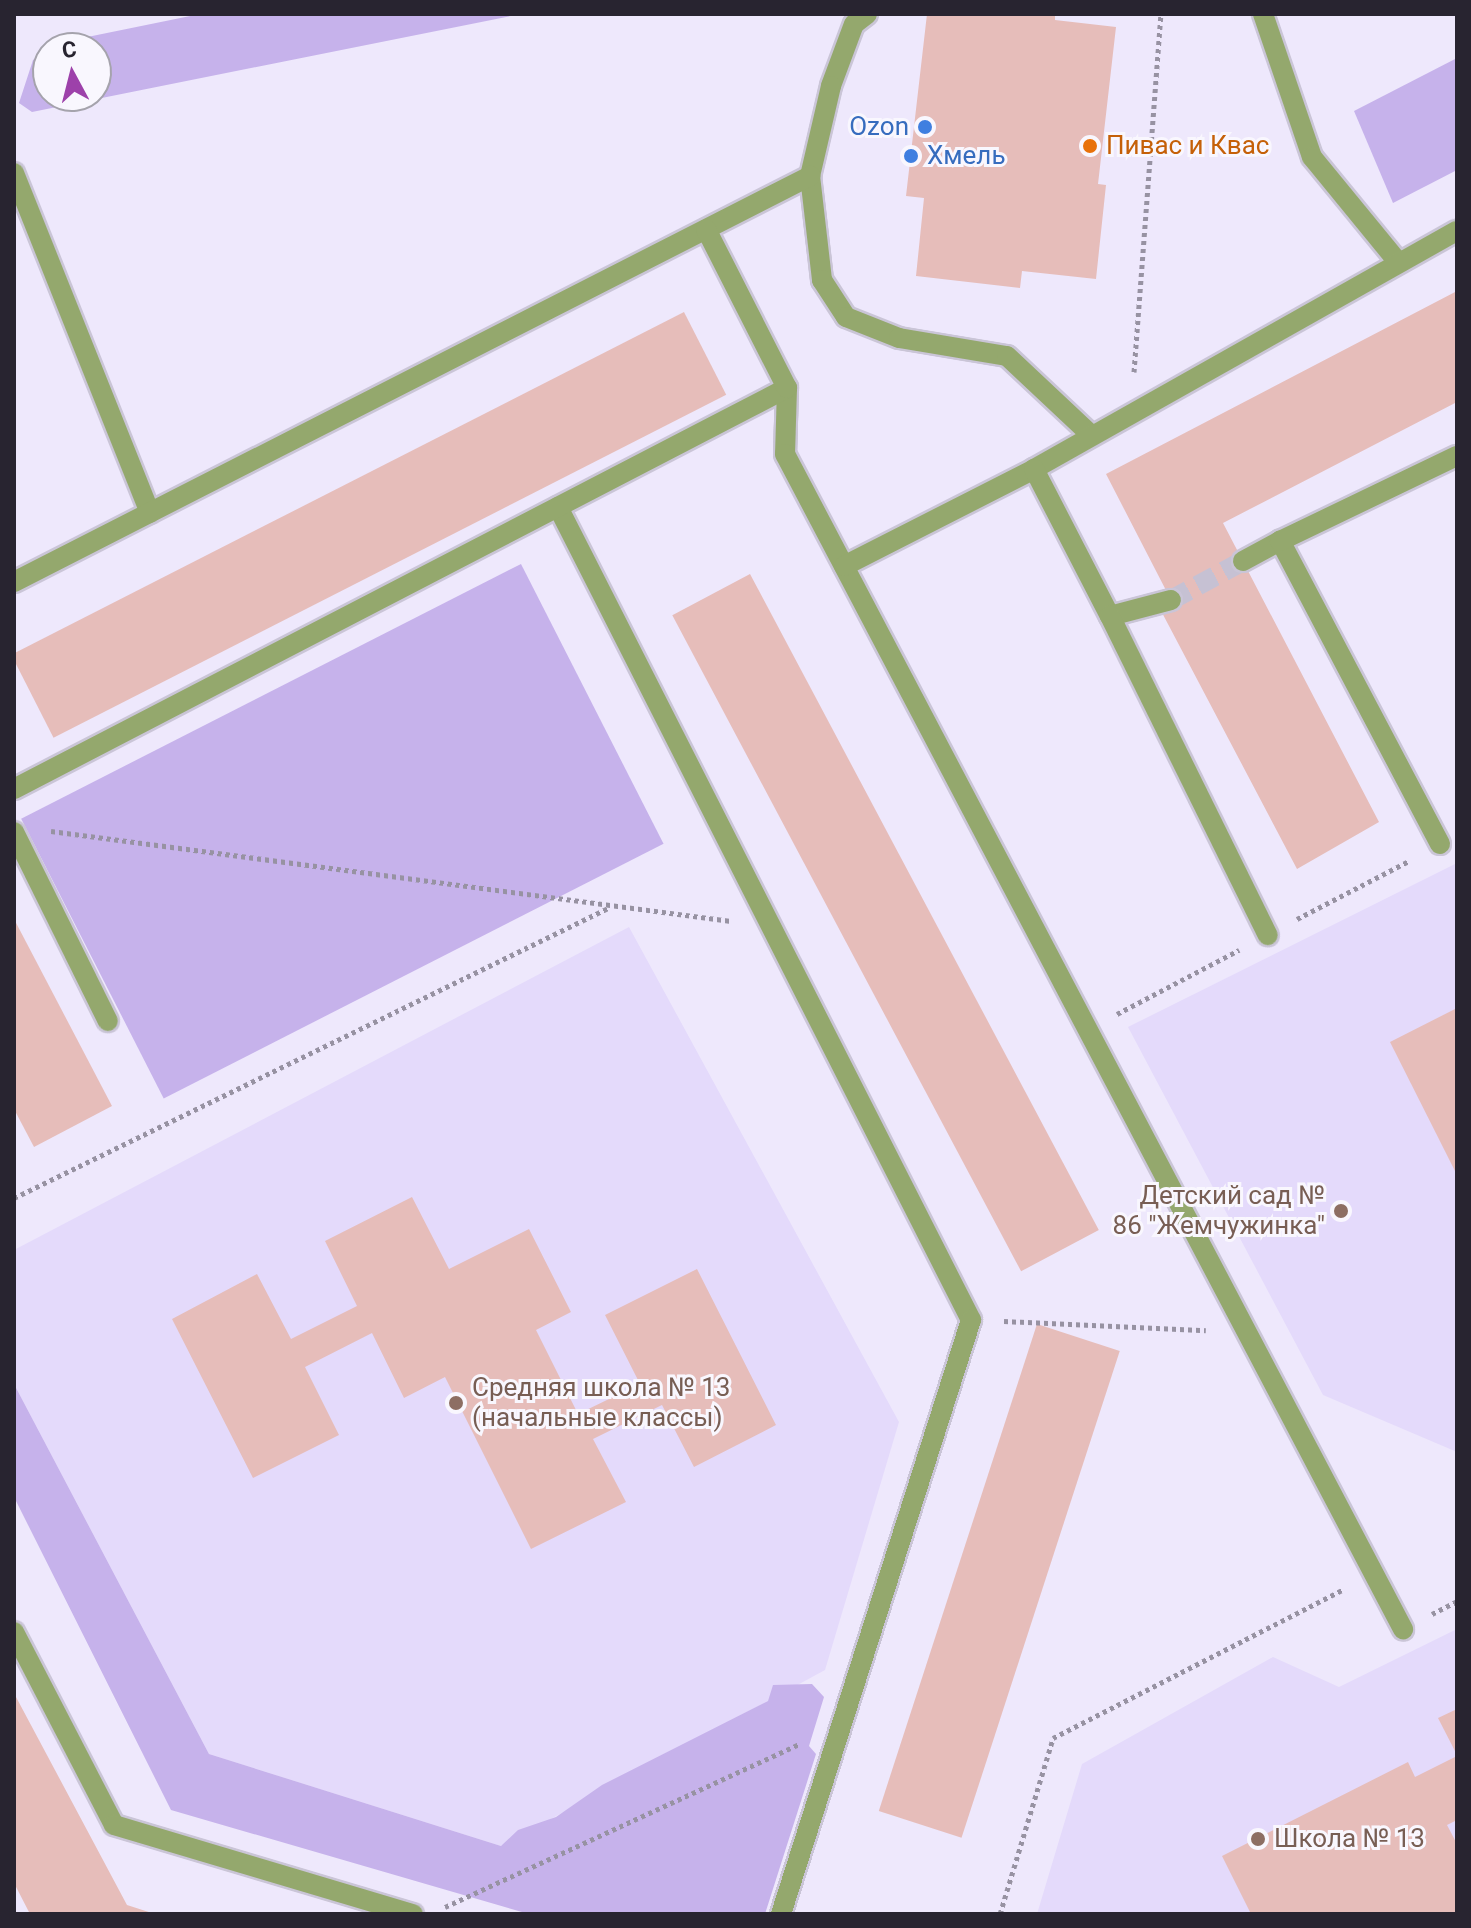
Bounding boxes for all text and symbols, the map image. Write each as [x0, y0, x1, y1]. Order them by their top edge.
north arrow [32, 32, 112, 112]
text: С [61, 36, 78, 63]
place label: Ozon [849, 111, 909, 143]
marker: Ozon [916, 118, 934, 136]
place label: Пивас и Квас [1106, 130, 1269, 162]
marker: Пивас и Квас [1081, 137, 1099, 155]
place label: Хмель [927, 140, 1006, 172]
marker: Хмель [902, 147, 920, 165]
place label: Детский сад № 86 "Жемчужинка" [1113, 1180, 1325, 1242]
marker: Детский сад № 86 "Жемчужинка" [1332, 1202, 1350, 1220]
place label: Средняя школа № 13 (начальные классы) [472, 1372, 730, 1434]
marker: Средняя школа № 13 (начальные классы) [447, 1394, 465, 1412]
place label: Школа № 13 [1274, 1823, 1425, 1855]
marker: Школа № 13 [1249, 1830, 1267, 1848]

